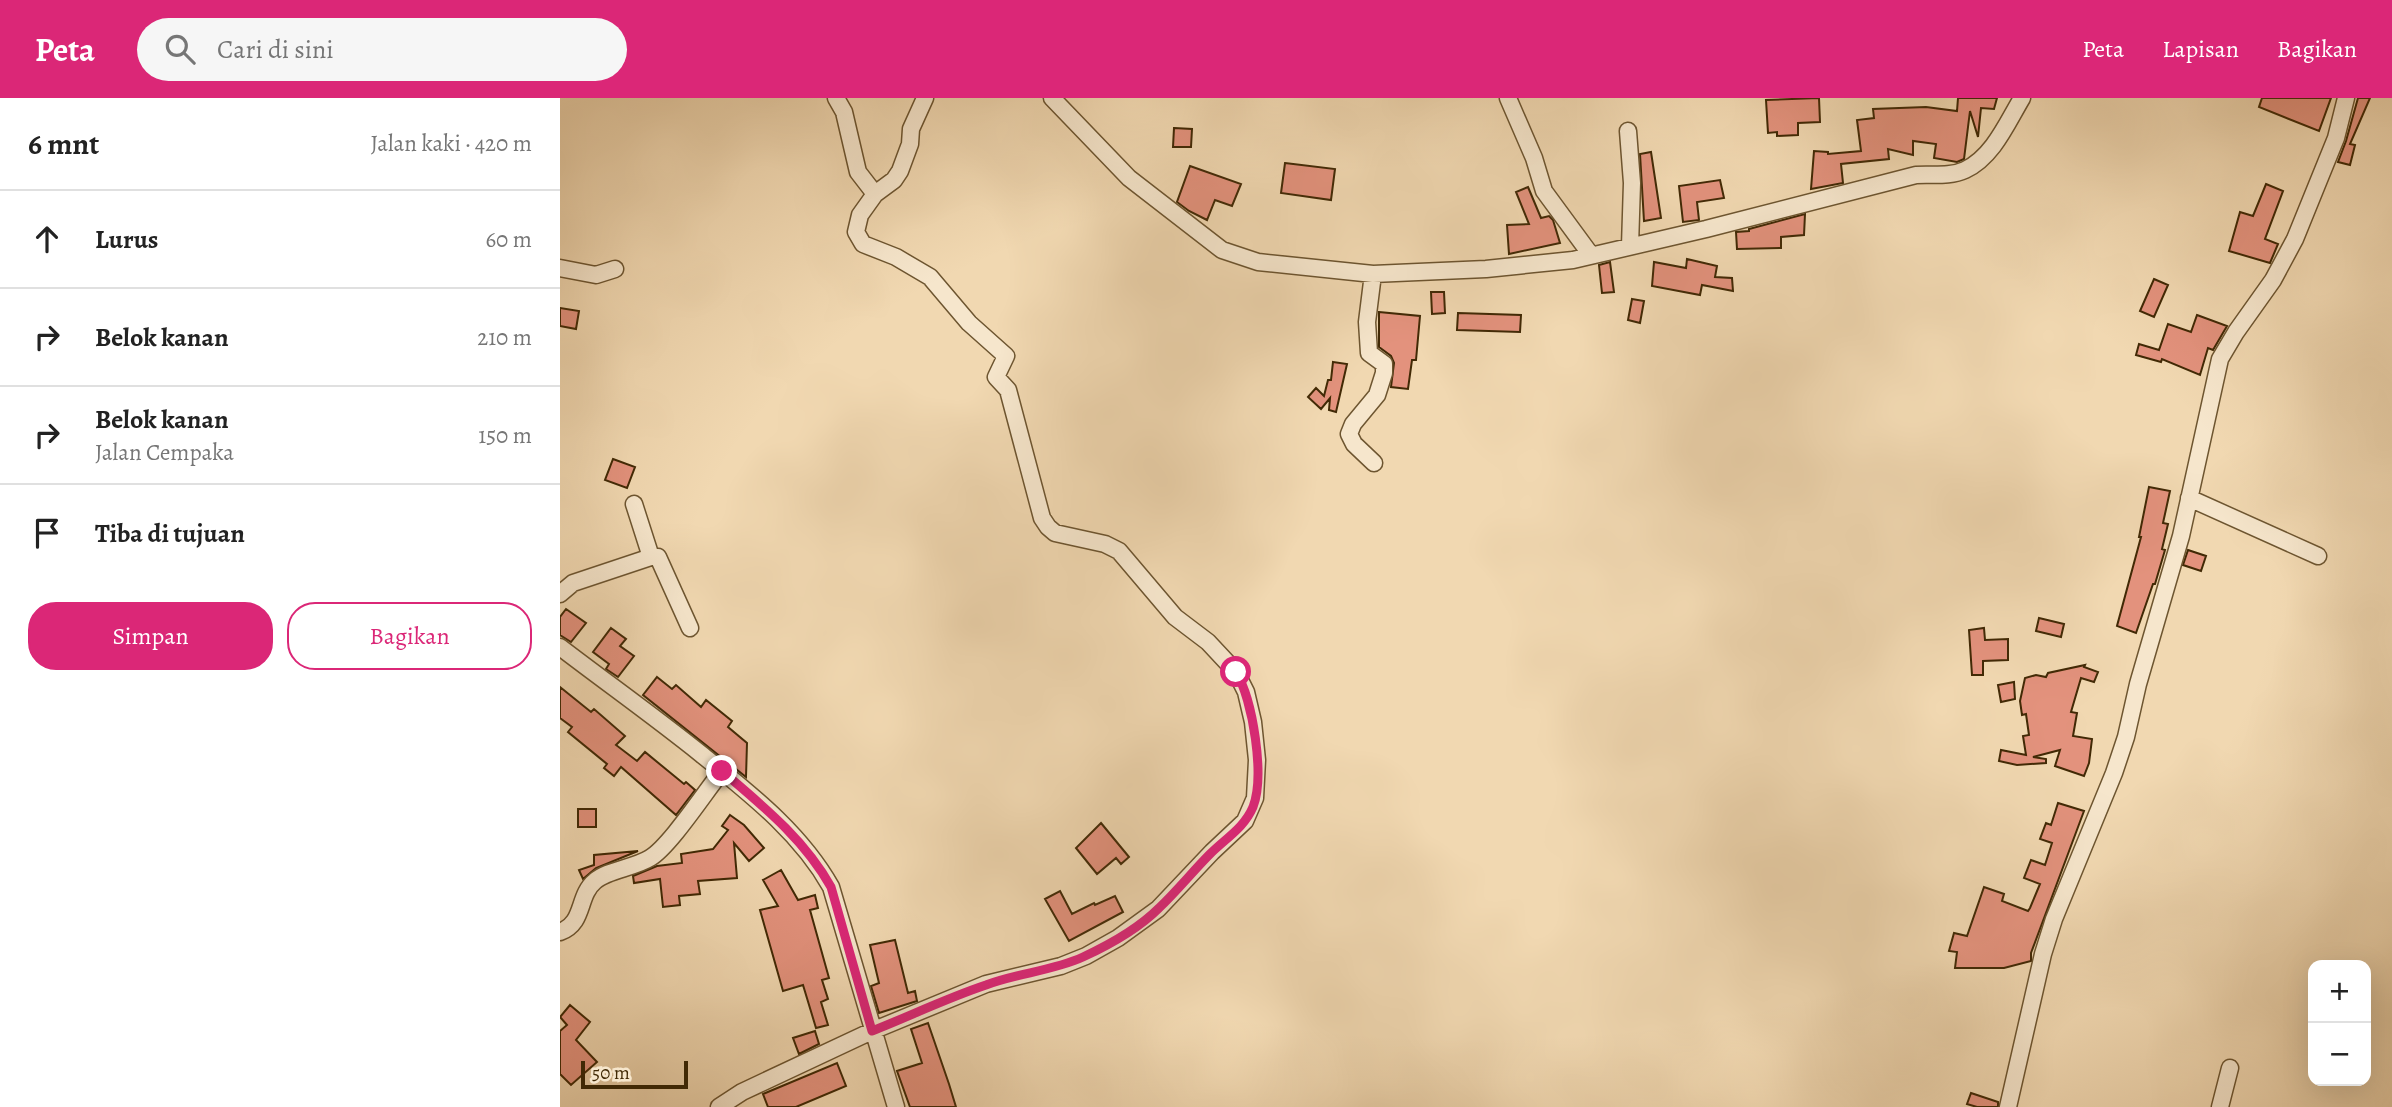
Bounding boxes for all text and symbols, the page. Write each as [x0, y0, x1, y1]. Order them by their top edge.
search box [137, 18, 627, 81]
text: Peta [35, 27, 95, 72]
icon: search [161, 30, 199, 68]
text: Cari di sini [217, 32, 334, 67]
text: Peta [2082, 33, 2124, 65]
text: Lapisan [2162, 33, 2239, 65]
text: Bagikan [2277, 33, 2357, 65]
text: 6 mnt [28, 124, 99, 164]
text: Jalan kaki · 420 m [370, 128, 532, 159]
icon: ahead [28, 220, 66, 258]
text: Lurus [95, 222, 158, 257]
text: 60 m [485, 224, 532, 255]
icon: right [28, 318, 66, 356]
text: Belok kanan [95, 320, 229, 355]
text: 210 m [477, 322, 532, 353]
text: Belok kanan [95, 402, 229, 437]
icon: right [28, 416, 66, 454]
text: 150 m [478, 420, 532, 451]
text: Jalan Cempaka [95, 437, 234, 468]
icon: arrive [28, 514, 66, 552]
text: Tiba di tujuan [95, 516, 245, 551]
button: Simpan [28, 602, 273, 670]
button: Bagikan [287, 602, 532, 670]
route start [1220, 656, 1251, 687]
route end [706, 755, 737, 786]
map controls [2308, 960, 2371, 1086]
button: + [2308, 960, 2371, 1023]
button: − [2308, 1023, 2371, 1086]
scale bar [581, 1058, 688, 1090]
text: 50 m [592, 1060, 630, 1086]

